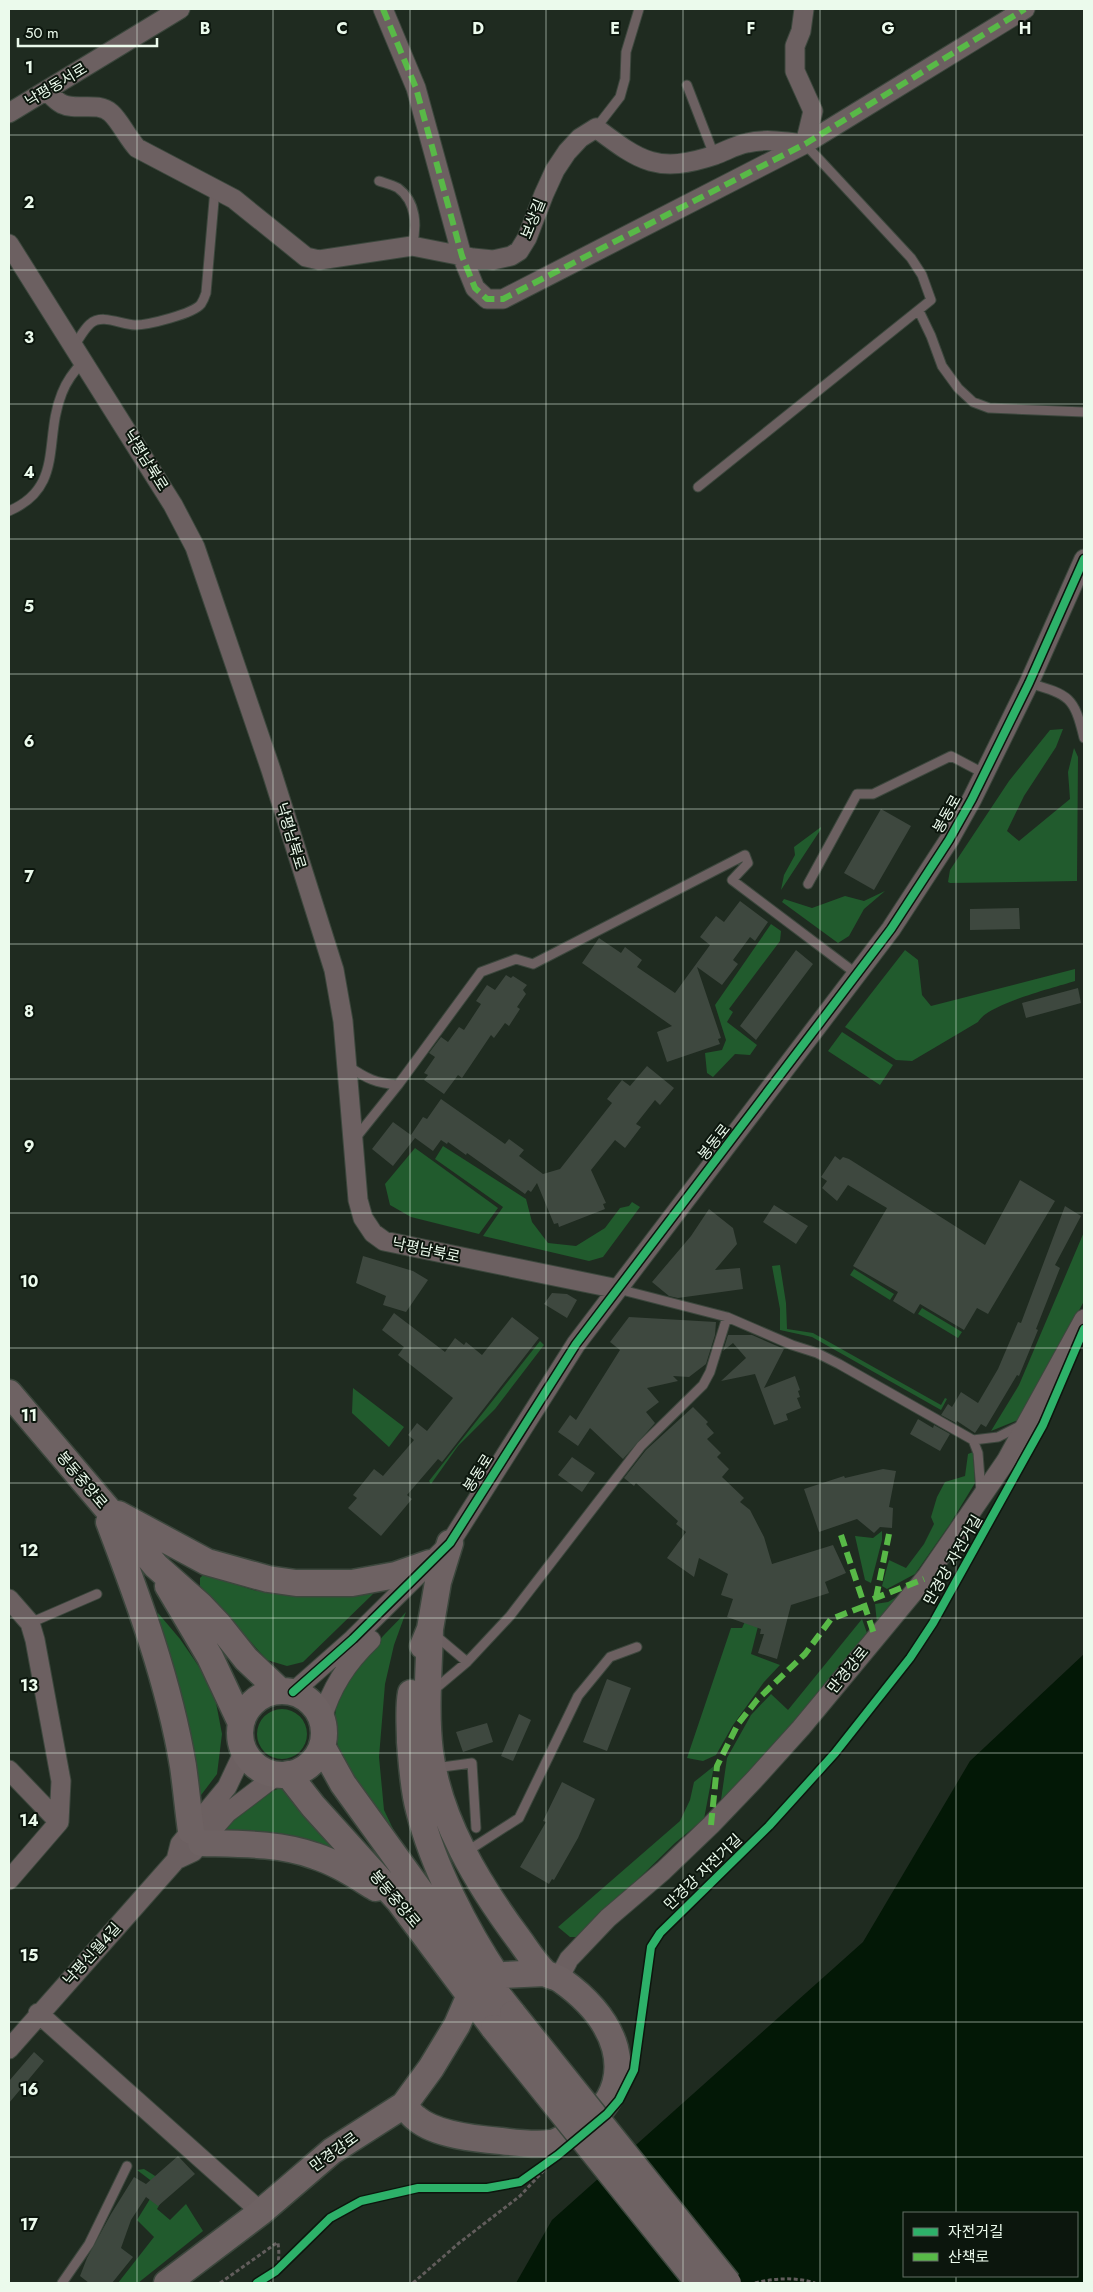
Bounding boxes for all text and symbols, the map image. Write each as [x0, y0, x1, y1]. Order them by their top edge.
scale bar [18, 15, 156, 47]
text: B [200, 17, 210, 40]
text: C [336, 17, 348, 40]
text: D [472, 17, 484, 40]
text: E [610, 17, 620, 40]
text: F [747, 17, 755, 40]
text: G [881, 17, 895, 40]
text: H [1019, 17, 1031, 40]
text: 50 m [25, 22, 59, 44]
text: 1 [25, 56, 33, 79]
street label: 낙평동서로 [21, 58, 91, 112]
text: 2 [24, 191, 34, 214]
street label: 보상길 [515, 196, 551, 242]
text: 3 [24, 326, 34, 349]
street label: 낙평남북로 [118, 425, 174, 495]
text: 4 [23, 461, 35, 484]
text: 5 [24, 595, 34, 618]
text: 6 [24, 730, 34, 753]
street label: 봉동로 [927, 791, 967, 837]
street label: 낙평남북로 [270, 800, 312, 872]
text: 7 [24, 865, 34, 888]
text: 8 [24, 1000, 34, 1023]
street label: 봉동로 [693, 1119, 735, 1165]
text: 9 [24, 1135, 34, 1158]
street label: 낙평남북로 [390, 1232, 462, 1268]
text: 10 [20, 1270, 38, 1293]
text: 11 [21, 1404, 37, 1427]
street label: 봉동중앙로 [51, 1446, 113, 1514]
street label: 봉동로 [458, 1450, 498, 1496]
street label: 만경강 자전거길 [918, 1511, 988, 1609]
text: 12 [20, 1539, 38, 1562]
street label: 만경강로 [822, 1642, 874, 1698]
text: 13 [20, 1674, 38, 1697]
text: 14 [19, 1809, 39, 1832]
street label: 만경강 자전거길 [659, 1829, 747, 1915]
street label: 봉동중앙로 [364, 1865, 426, 1933]
street label: 낙평신월4길 [58, 1918, 126, 1990]
text: 15 [20, 1944, 38, 1967]
text: 16 [20, 2078, 38, 2101]
street label: 만경강로 [305, 2127, 363, 2177]
legend [903, 2212, 1078, 2277]
text: 17 [20, 2213, 38, 2236]
text: 자전거길 [948, 2221, 1003, 2243]
text: 산책로 [948, 2246, 989, 2268]

